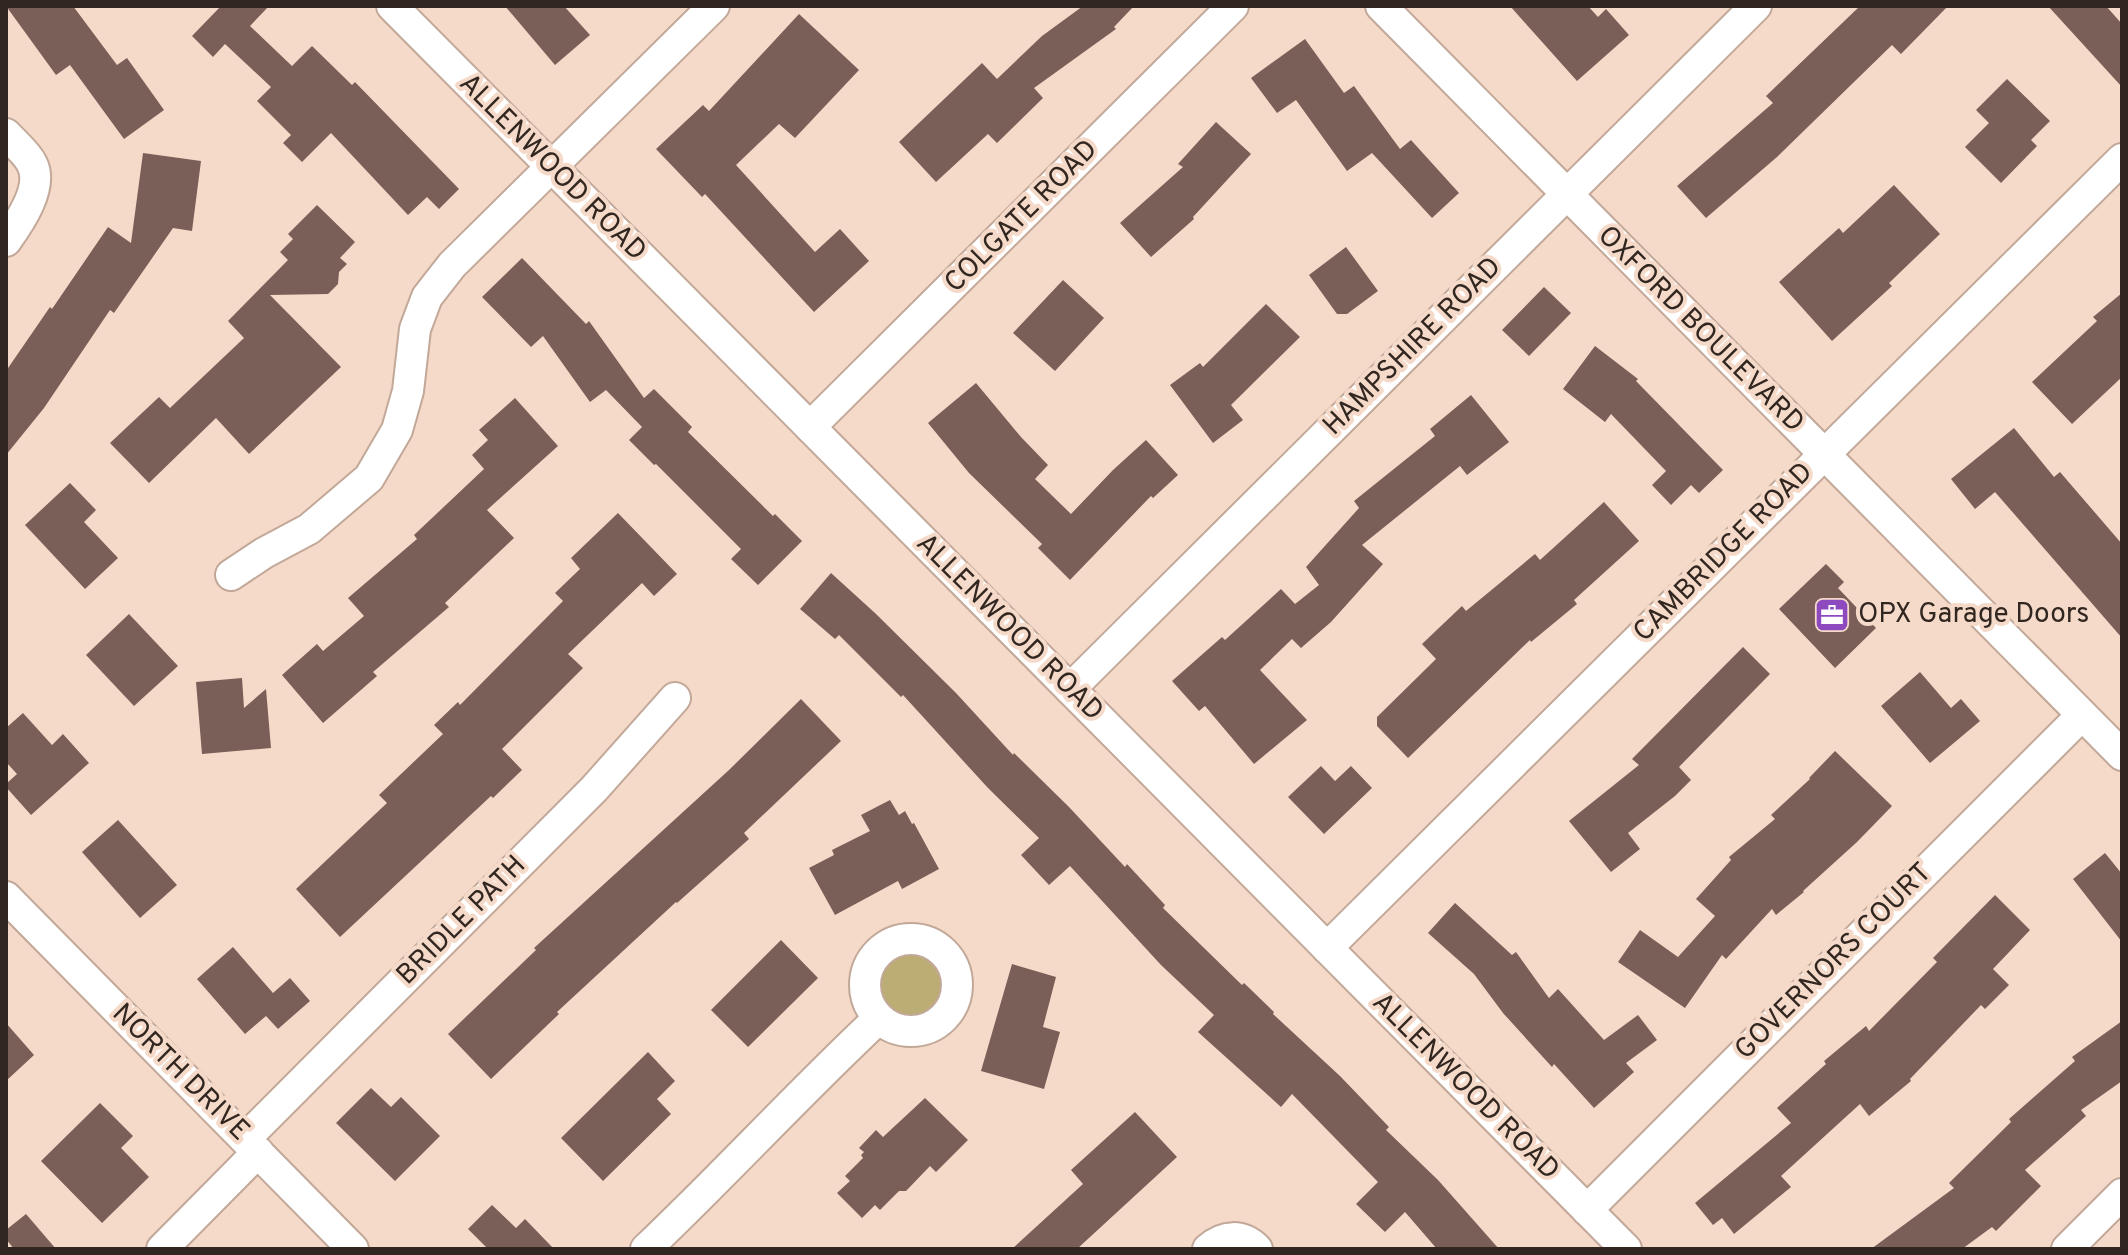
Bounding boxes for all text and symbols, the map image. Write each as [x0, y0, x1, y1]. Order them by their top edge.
street label: ALLENWOOD ROAD [450, 66, 654, 270]
street label: COLGATE ROAD [938, 133, 1106, 301]
street label: OXFORD BOULEVARD [1589, 219, 1811, 441]
street label: HAMPSHIRE ROAD [1316, 250, 1510, 444]
street label: CAMBRIDGE ROAD [1626, 455, 1822, 651]
street label: ALLENWOOD ROAD [907, 526, 1111, 730]
office icon: OPX Garage Doors [1813, 596, 1851, 634]
place label: OPX Garage Doors [1858, 597, 2089, 633]
street label: BRIDLE PATH [390, 849, 534, 993]
street label: GOVERNORS COURT [1728, 856, 1940, 1068]
street label: ALLENWOOD ROAD [1363, 985, 1567, 1189]
street label: NORTH DRIVE [103, 996, 257, 1150]

